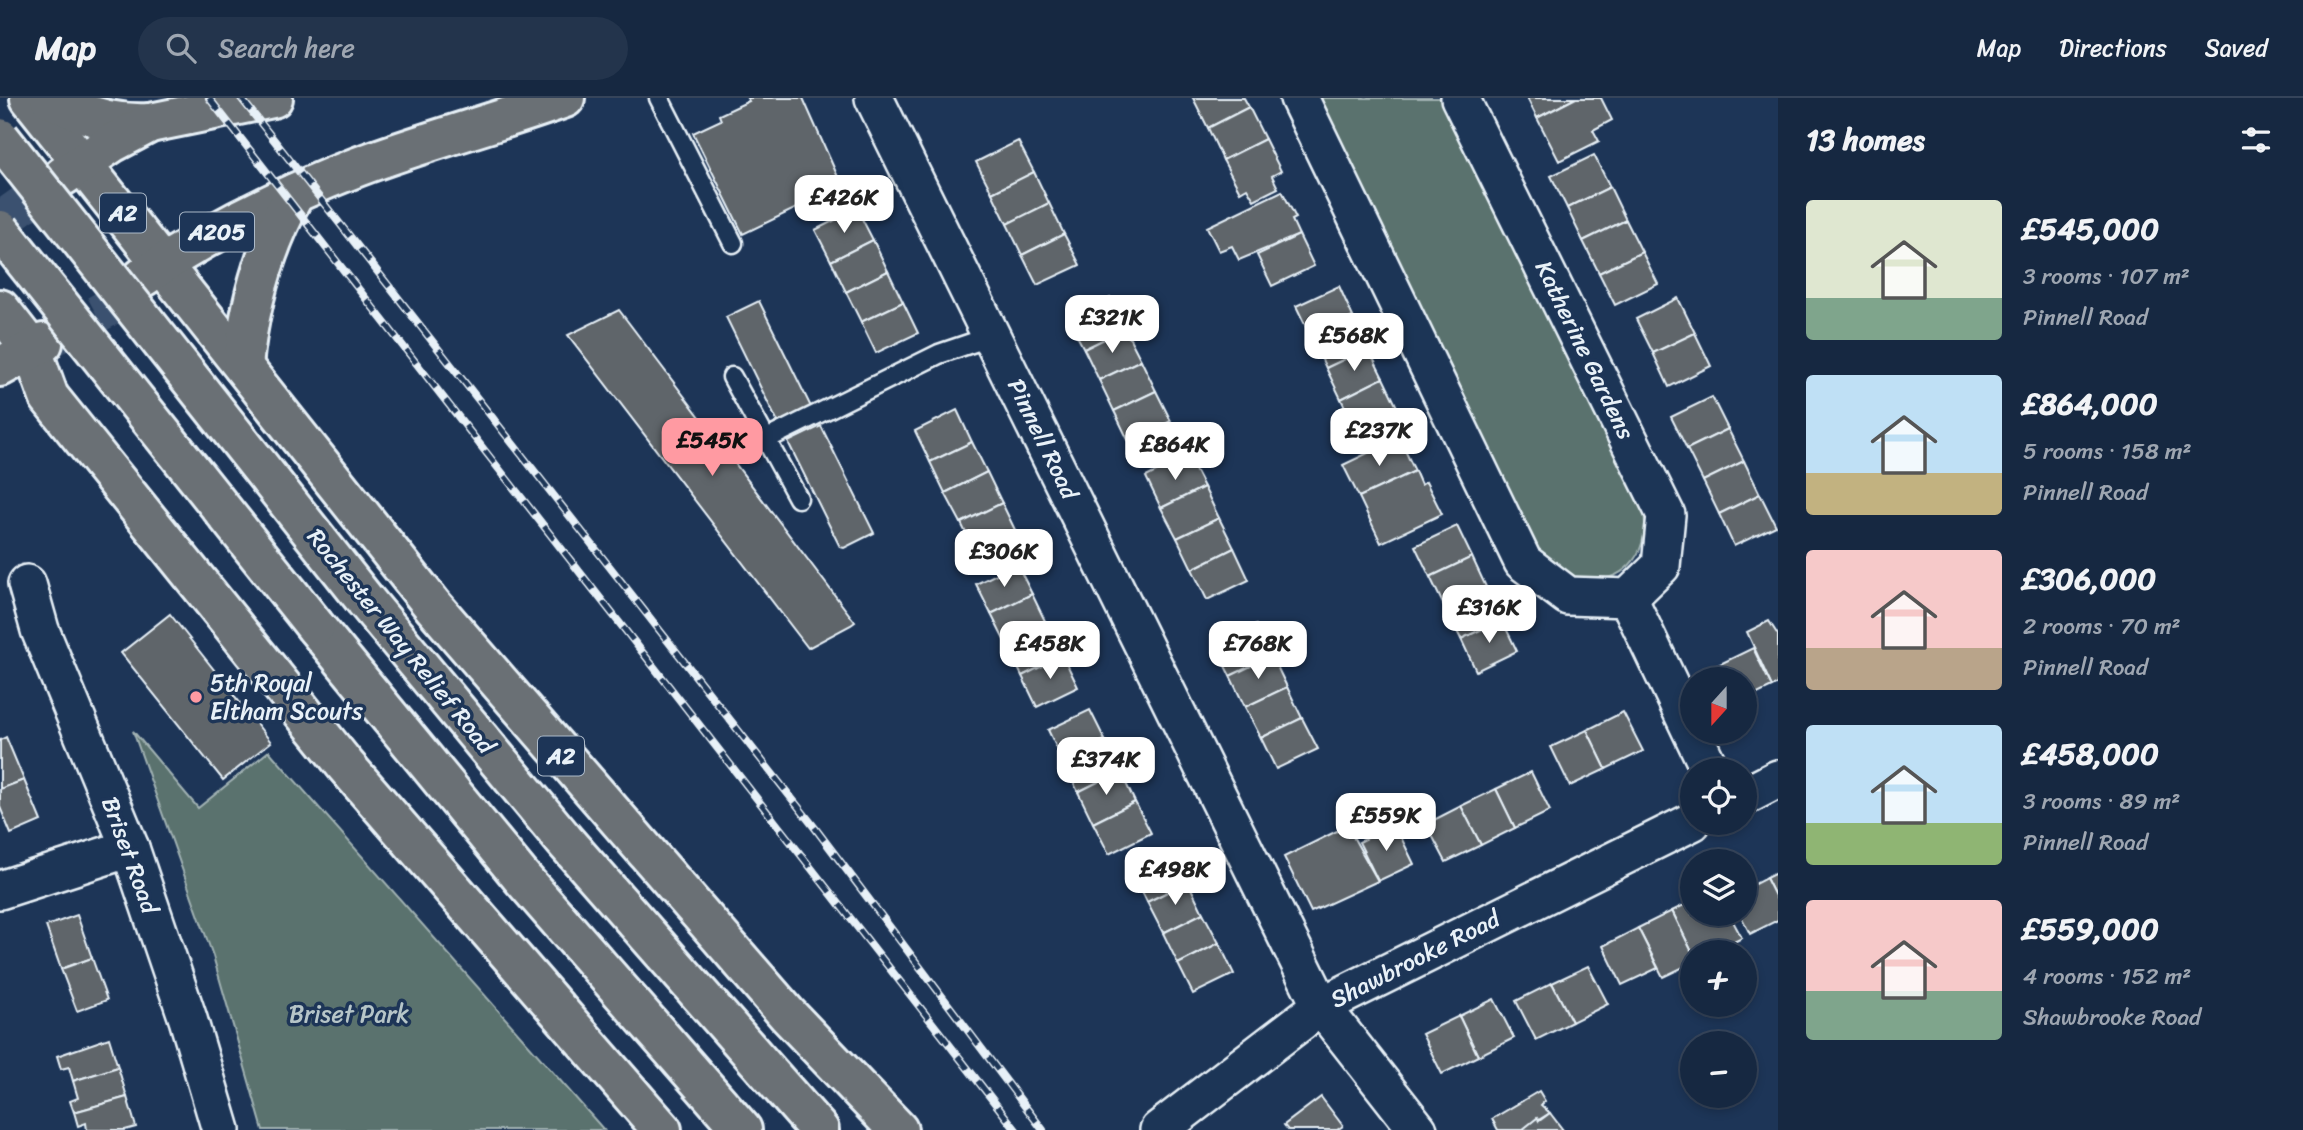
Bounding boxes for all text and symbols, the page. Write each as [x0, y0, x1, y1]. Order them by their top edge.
search box [138, 17, 628, 80]
text: Map [35, 19, 96, 77]
text: Search here [218, 25, 355, 71]
text: Map [1977, 27, 2021, 69]
text: Directions [2059, 27, 2167, 69]
text: Saved [2205, 27, 2268, 69]
icon: search [162, 29, 200, 67]
text: 13 homes [1806, 113, 1925, 167]
icon: filters [2237, 121, 2275, 159]
pin: £426K [795, 176, 893, 235]
text: £426K [811, 177, 877, 218]
road number: A2 [100, 194, 146, 232]
text: £545,000 [2023, 202, 2159, 256]
road number: A205 [180, 212, 254, 252]
icon: home [1862, 228, 1946, 312]
street label: Katherine Gardens [1523, 253, 1647, 447]
text: 3 rooms · 107 m² [2023, 256, 2190, 297]
pin: £321K [1063, 296, 1161, 355]
text: £321K [1081, 297, 1143, 338]
text: Pinnell Road [2023, 297, 2148, 338]
pin: £568K [1305, 314, 1403, 373]
text: £568K [1320, 315, 1388, 356]
street label: Pinnell Road [996, 371, 1091, 508]
text: £864,000 [2023, 377, 2158, 431]
icon: home [1862, 403, 1946, 487]
pin: £237K [1330, 408, 1428, 468]
text: £237K [1346, 410, 1412, 451]
pin: £545K [663, 418, 761, 478]
text: £545K [678, 420, 746, 461]
pin: £864K [1126, 422, 1224, 482]
text: £864K [1141, 424, 1209, 465]
text: 5 rooms · 158 m² [2023, 431, 2192, 472]
text: Pinnell Road [2023, 472, 2148, 513]
street label: Rochester Way Relief Road [296, 518, 507, 765]
pin: £306K [955, 530, 1053, 589]
text: £306K [971, 531, 1037, 572]
text: £306,000 [2023, 552, 2156, 606]
icon: home [1862, 578, 1946, 662]
pin: £316K [1440, 586, 1538, 645]
text: £316K [1458, 587, 1520, 628]
text: 2 rooms · 70 m² [2023, 606, 2181, 647]
pin: £458K [1001, 622, 1099, 681]
pin: £768K [1209, 622, 1307, 681]
text: £458K [1016, 623, 1084, 664]
text: £768K [1225, 623, 1291, 664]
text: Pinnell Road [2023, 647, 2148, 688]
place label: 5th Royal Eltham Scouts [210, 662, 364, 732]
north arrow [1680, 667, 1757, 744]
map controls [1680, 667, 1757, 1108]
marker: 5th Royal Eltham Scouts [188, 689, 204, 705]
text: £458,000 [2023, 727, 2159, 781]
road number: A2 [538, 736, 584, 776]
pin: £374K [1057, 738, 1155, 797]
text: £374K [1073, 739, 1139, 780]
icon: home [1862, 753, 1946, 837]
button: locate [1680, 758, 1757, 835]
text: 3 rooms · 89 m² [2023, 781, 2180, 822]
street label: Briset Road [89, 790, 171, 922]
pin: £559K [1337, 794, 1435, 853]
text: £559K [1352, 795, 1420, 836]
text: Pinnell Road [2023, 822, 2148, 863]
pin: £498K [1126, 848, 1224, 907]
text: £498K [1141, 849, 1209, 890]
button: layers [1680, 849, 1757, 926]
street label: Shawbrooke Road [1323, 898, 1508, 1020]
text: £559,000 [2023, 902, 2159, 956]
icon: home [1862, 928, 1946, 1012]
button: + [1680, 940, 1757, 1017]
text: 4 rooms · 152 m² [2023, 956, 2191, 997]
park label: Briset Park [289, 993, 409, 1035]
text: Shawbrooke Road [2023, 997, 2201, 1038]
button: − [1680, 1031, 1757, 1108]

